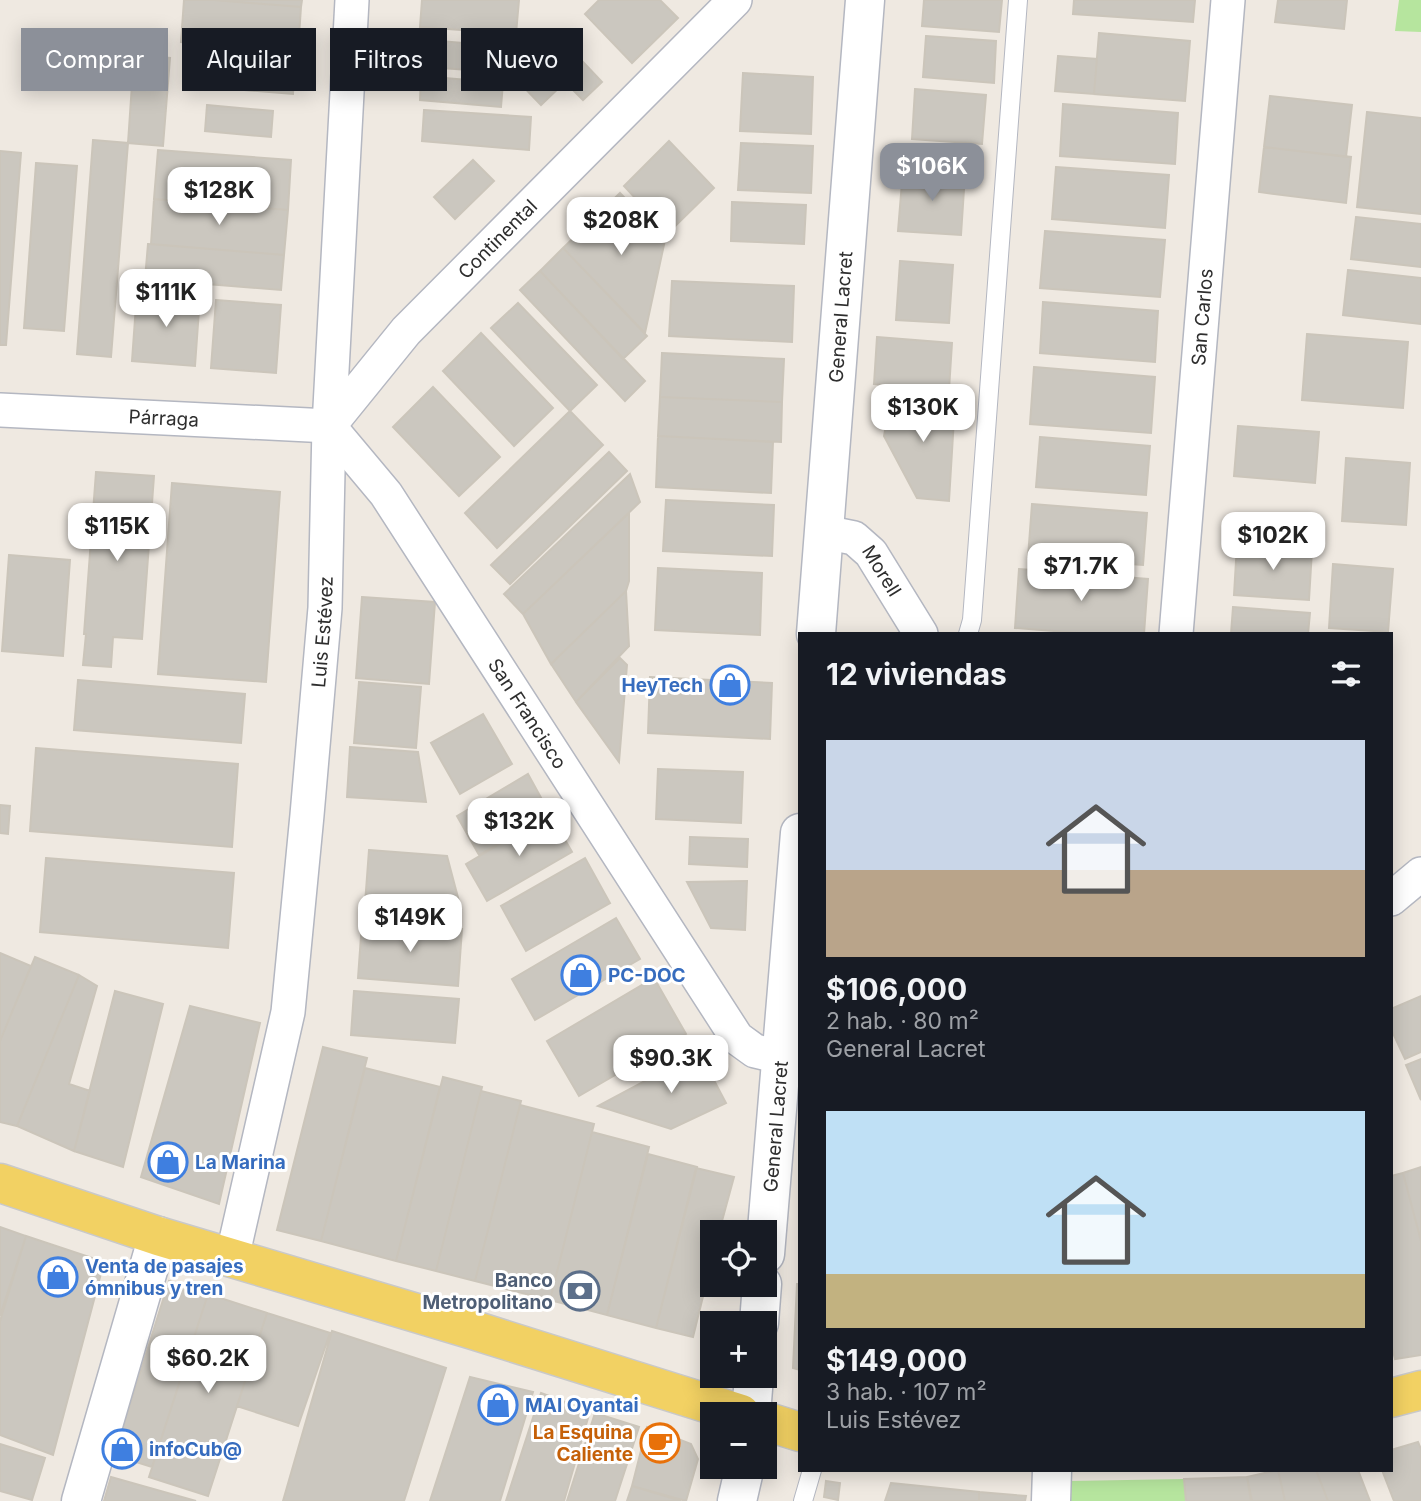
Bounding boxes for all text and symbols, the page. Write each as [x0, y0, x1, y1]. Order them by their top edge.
chip: Comprar [21, 28, 168, 91]
chip: Alquilar [182, 28, 316, 91]
chip: Filtros [330, 28, 447, 91]
chip: Nuevo [461, 28, 583, 91]
pin: $106K [883, 144, 981, 203]
text: $106K [896, 152, 968, 180]
pin: $128K [170, 168, 268, 227]
text: $128K [184, 176, 254, 204]
street label: Continental [454, 195, 542, 284]
pin: $208K [572, 198, 670, 257]
text: $208K [583, 206, 659, 234]
street label: General Lacret [824, 250, 858, 384]
street label: San Carlos [1187, 268, 1218, 367]
pin: $111K [117, 270, 215, 329]
text: $111K [135, 278, 197, 306]
pin: $130K [874, 384, 972, 444]
text: $130K [887, 393, 959, 421]
street label: Párraga [128, 405, 200, 432]
pin: $115K [68, 504, 166, 563]
text: $115K [84, 512, 150, 540]
pin: $102K [1224, 512, 1322, 572]
text: $102K [1237, 521, 1309, 549]
street label: Morell [857, 541, 906, 601]
pin: $71.7K [1024, 544, 1138, 603]
text: $71.7K [1043, 552, 1119, 580]
street label: Luis Estévez [307, 576, 338, 689]
street label: San Francisco [483, 654, 571, 773]
icon: filters [1327, 655, 1365, 693]
text: 12 viviendas [826, 656, 1007, 692]
shop icon: HeyTech [709, 664, 751, 706]
place label: HeyTech [622, 674, 703, 697]
icon: home [1033, 786, 1159, 912]
pin: $132K [470, 798, 568, 858]
text: $132K [484, 807, 554, 835]
pin: $149K [361, 894, 459, 954]
text: $149K [374, 903, 446, 931]
shop icon: PC-DOC [560, 954, 602, 996]
place label: PC-DOC [608, 964, 686, 987]
text: $106,000 [826, 971, 967, 1007]
text: 2 hab. · 80 m² [826, 1007, 979, 1035]
text: General Lacret [826, 1035, 985, 1063]
pin: $90.3K [614, 1036, 728, 1095]
text: $90.3K [629, 1044, 713, 1072]
street label: General Lacret [759, 1060, 793, 1193]
shop icon: La Marina [147, 1141, 189, 1183]
place label: La Marina [195, 1151, 286, 1174]
icon: home [1033, 1157, 1159, 1283]
map controls [700, 1220, 777, 1479]
button: locate [700, 1220, 777, 1297]
place label: Venta de pasajes ómnibus y tren [85, 1255, 244, 1300]
shop icon: Venta de pasajes ómnibus y tren [37, 1256, 79, 1298]
place label: Banco Metropolitano [423, 1269, 553, 1314]
bank icon: Banco Metropolitano [559, 1270, 601, 1312]
button: + [700, 1311, 777, 1388]
pin: $60.2K [151, 1336, 265, 1395]
text: $149,000 [826, 1342, 967, 1378]
text: $60.2K [166, 1344, 250, 1372]
text: 3 hab. · 107 m² [826, 1378, 987, 1406]
shop icon: MAI Oyantai [477, 1384, 519, 1426]
place label: MAI Oyantai [525, 1394, 639, 1417]
button: − [700, 1402, 777, 1479]
text: Luis Estévez [826, 1406, 961, 1434]
place label: La Esquina Caliente [533, 1421, 633, 1466]
cafe icon: La Esquina Caliente [639, 1422, 681, 1464]
shop icon: infoCub@ [101, 1428, 143, 1470]
place label: infoCub@ [149, 1438, 242, 1461]

